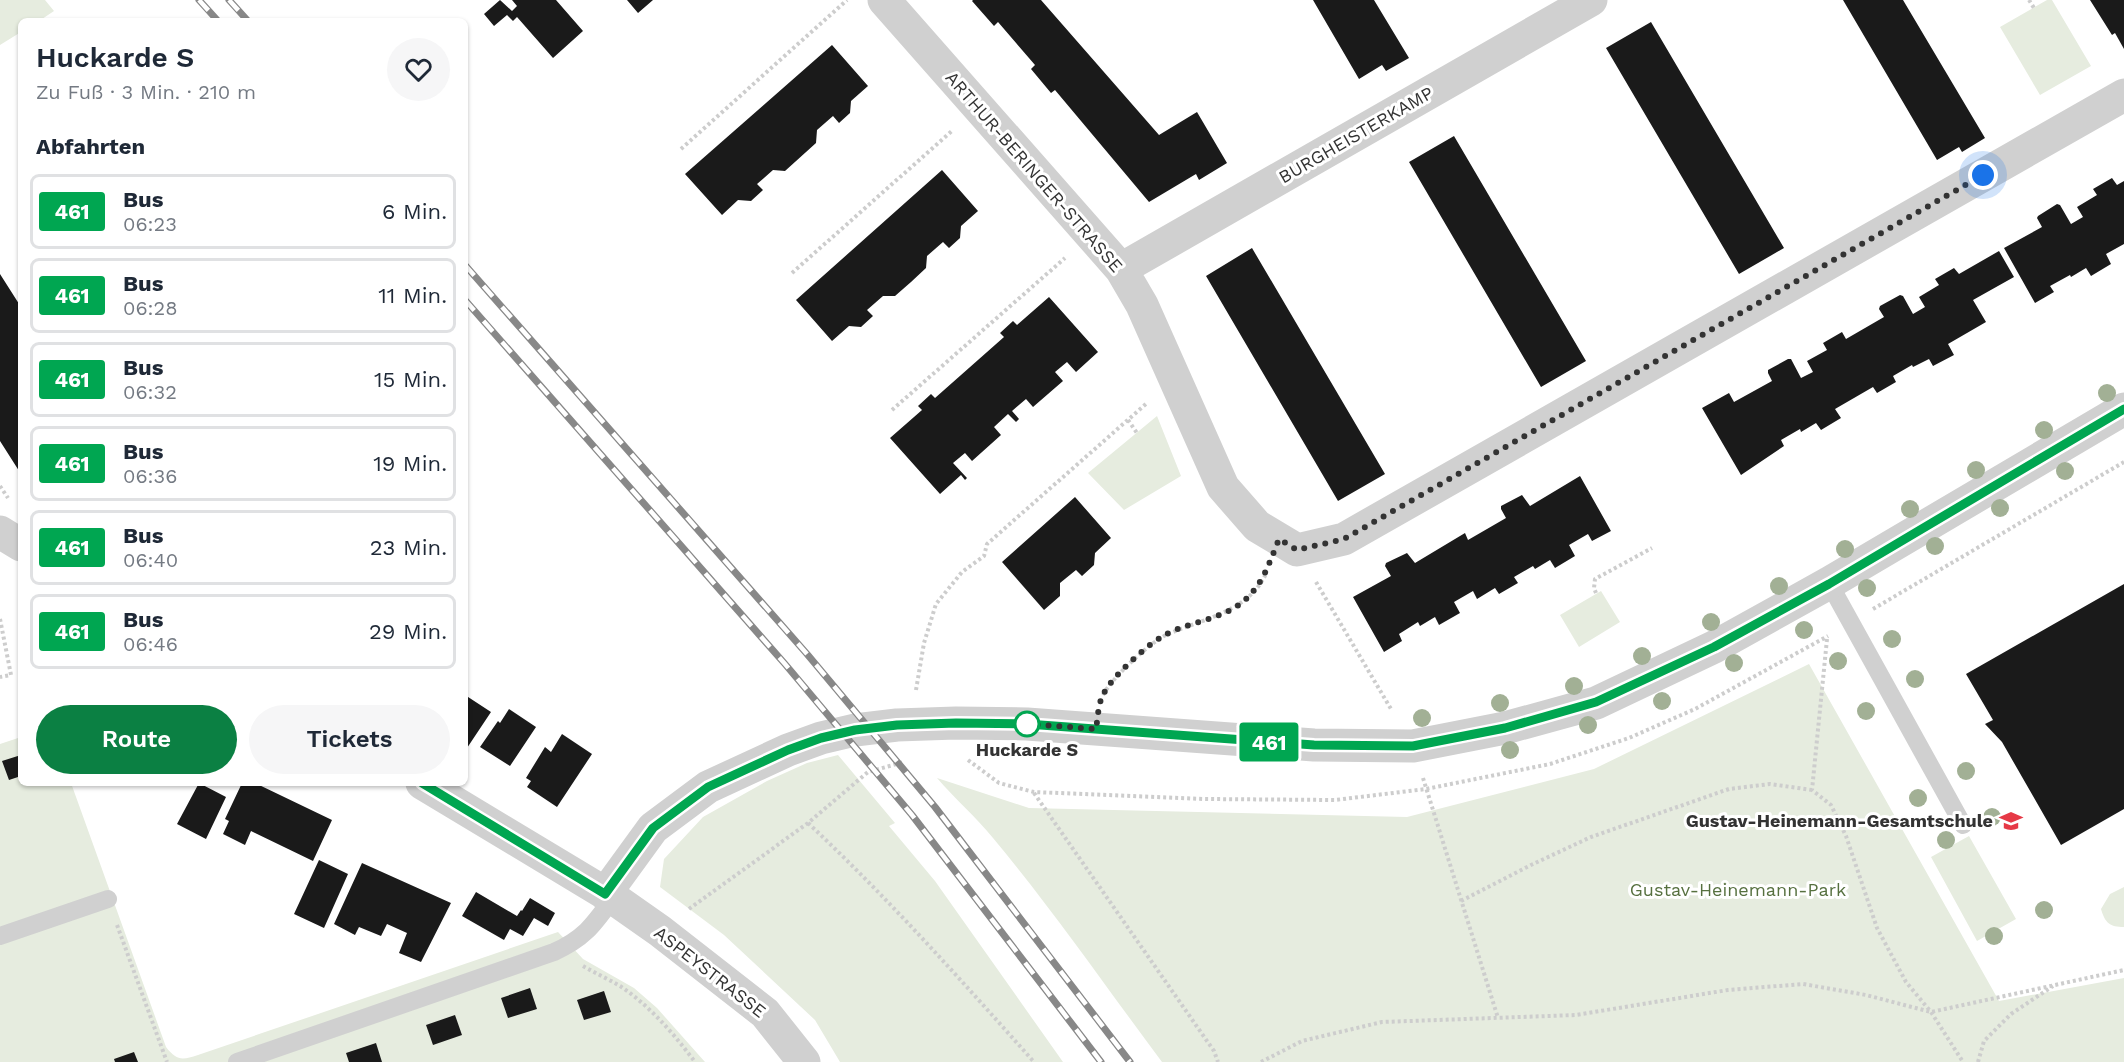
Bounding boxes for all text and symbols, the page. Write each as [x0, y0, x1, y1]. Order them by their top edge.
button: heart [387, 38, 450, 101]
text: Huckarde S [36, 41, 194, 74]
street label: ARTHUR-BERINGER-STRASSE [941, 67, 1127, 276]
text: Zu Fuß · 3 Min. · 210 m [36, 80, 256, 104]
street label: BURGHEISTERKAMP [1275, 82, 1437, 187]
text: Abfahrten [36, 134, 145, 159]
your location [1968, 160, 1998, 190]
text: Bus [123, 187, 163, 212]
text: 461 [54, 199, 90, 224]
text: 6 Min. [382, 199, 447, 224]
text: 06:23 [123, 212, 177, 236]
text: Bus [123, 271, 163, 296]
text: 461 [54, 283, 90, 308]
text: 11 Min. [378, 283, 447, 308]
text: 06:28 [123, 296, 178, 320]
text: Bus [123, 355, 163, 380]
text: 461 [54, 367, 90, 392]
text: 15 Min. [374, 367, 447, 392]
text: 06:32 [123, 380, 177, 404]
text: Bus [123, 439, 163, 464]
text: 461 [54, 451, 90, 476]
text: 19 Min. [373, 451, 447, 476]
text: 06:36 [123, 464, 177, 488]
text: Bus [123, 523, 163, 548]
text: 461 [54, 535, 90, 560]
text: 23 Min. [370, 535, 447, 560]
text: 06:40 [123, 548, 178, 572]
text: Bus [123, 607, 163, 632]
text: 461 [54, 619, 90, 644]
text: 29 Min. [369, 619, 447, 644]
text: 06:46 [123, 632, 178, 656]
button: Route [36, 705, 237, 774]
button: Tickets [249, 705, 450, 774]
marker: Huckarde S [1014, 711, 1040, 737]
line badge: 461 [1234, 722, 1304, 762]
text: 461 [1251, 730, 1287, 755]
place label: Huckarde S [976, 739, 1079, 760]
school or university icon: Gustav-Heinemann-Gesamtschule [1998, 808, 2024, 834]
place label: Gustav-Heinemann-Gesamtschule [1686, 810, 1993, 831]
park label: Gustav-Heinemann-Park [1630, 879, 1846, 900]
street label: ASPEYSTRASSE [650, 922, 770, 1022]

